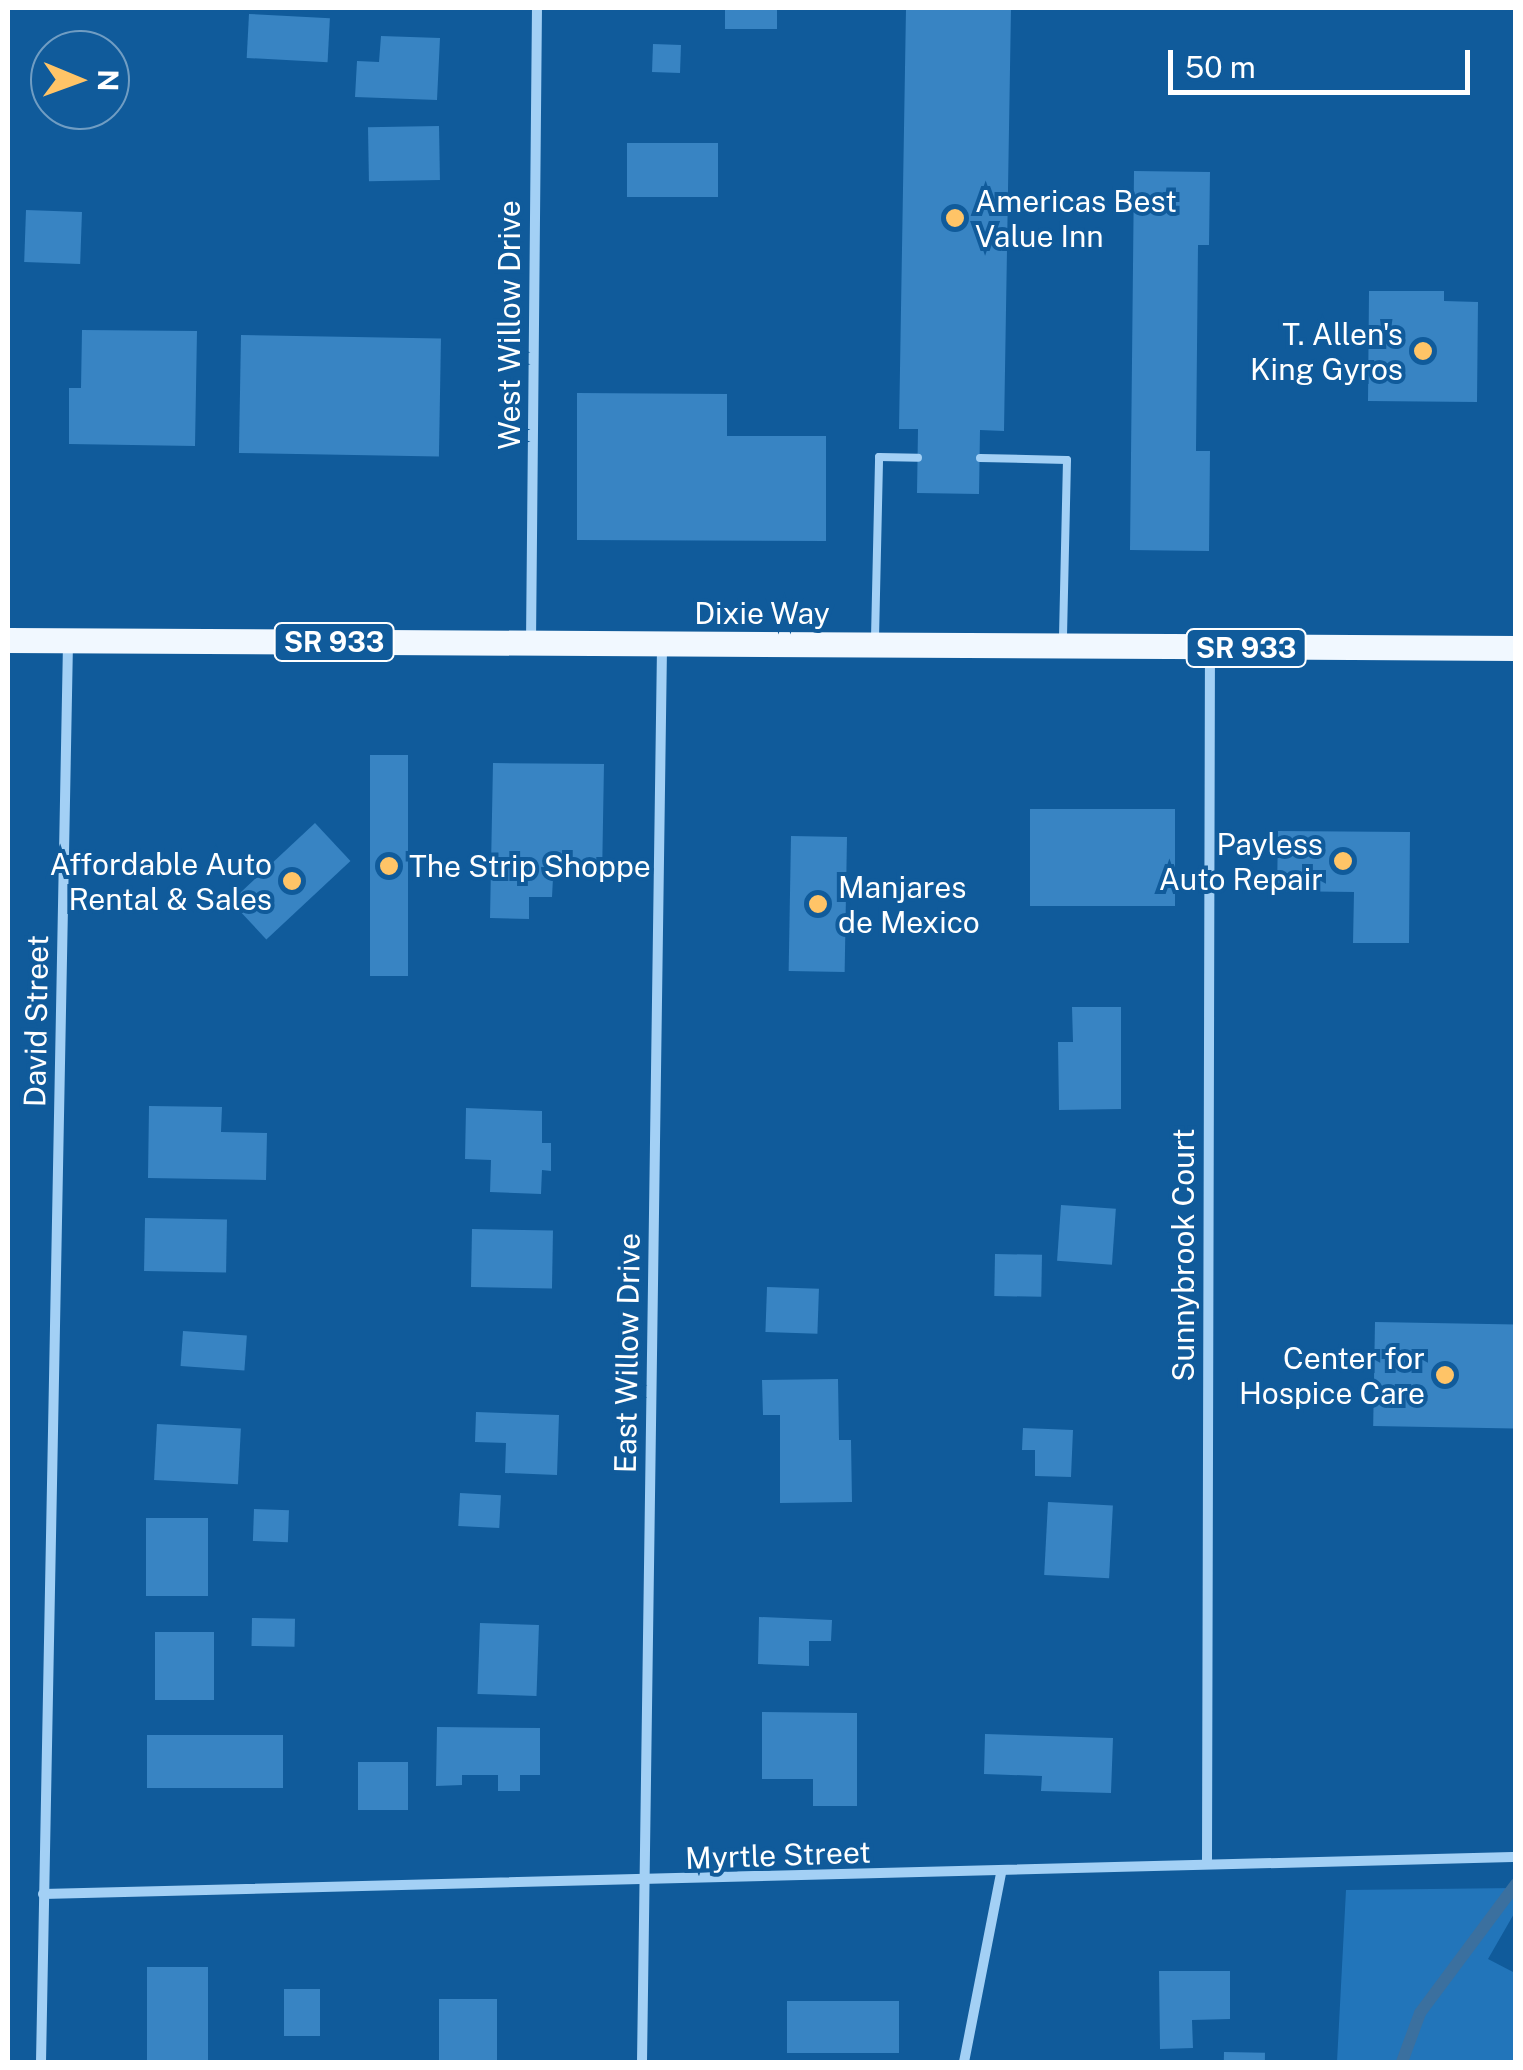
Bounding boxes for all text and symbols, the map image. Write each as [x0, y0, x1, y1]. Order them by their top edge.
north arrow [30, 30, 130, 130]
scale bar [1173, 30, 1476, 92]
text: 50 m [1185, 49, 1256, 85]
text: N [92, 69, 125, 92]
place label: Americas Best Value Inn [975, 183, 1177, 254]
street label: West Willow Drive [491, 200, 527, 450]
marker: Americas Best Value Inn [944, 207, 966, 229]
place label: T. Allen's King Gyros [1250, 316, 1403, 386]
marker: T. Allen's King Gyros [1412, 340, 1434, 362]
street label: Dixie Way [694, 595, 830, 631]
road number: SR 933 [272, 619, 396, 665]
road number: SR 933 [1184, 625, 1308, 671]
place label: Payless Auto Repair [1159, 826, 1323, 896]
place label: Affordable Auto Rental & Sales [49, 846, 272, 916]
place label: The Strip Shoppe [409, 848, 651, 884]
marker: Payless Auto Repair [1332, 850, 1354, 872]
marker: The Strip Shoppe [378, 855, 400, 877]
place label: Manjares de Mexico [838, 869, 980, 940]
marker: Affordable Auto Rental & Sales [281, 870, 303, 892]
marker: Manjares de Mexico [807, 893, 829, 915]
street label: David Street [16, 935, 56, 1107]
street label: Sunnybrook Court [1165, 1128, 1201, 1382]
street label: East Willow Drive [607, 1232, 647, 1474]
place label: Center for Hospice Care [1239, 1340, 1425, 1410]
marker: Center for Hospice Care [1434, 1364, 1456, 1386]
street label: Myrtle Street [685, 1834, 871, 1876]

